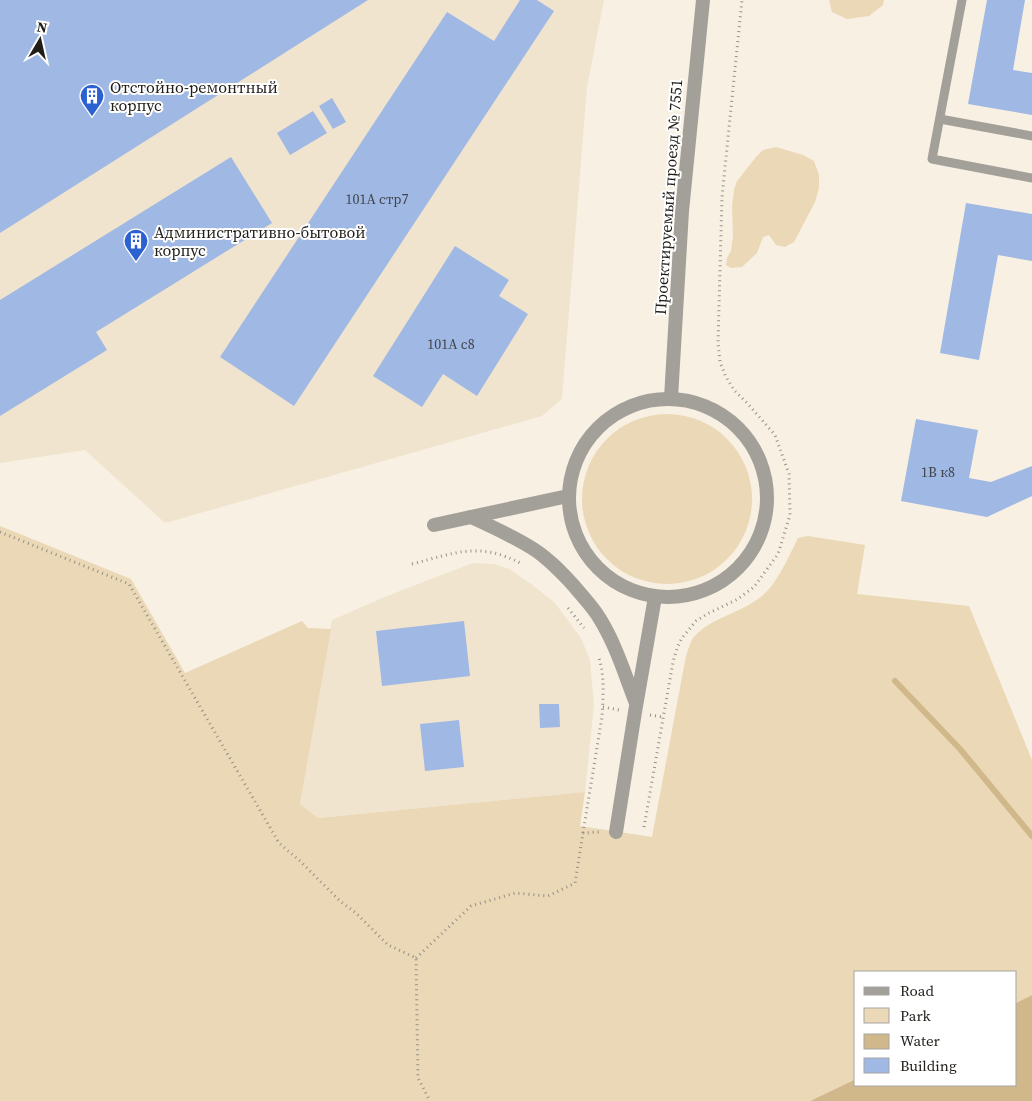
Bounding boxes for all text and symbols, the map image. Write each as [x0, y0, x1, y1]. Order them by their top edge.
north arrow [15, 15, 65, 65]
text: N [35, 16, 49, 38]
place label: Отстойно-ремонтный корпус [110, 76, 278, 116]
street label: Проектируемый проезд № 7551 [649, 78, 687, 316]
building icon: Отстойно-ремонтный корпус [79, 83, 105, 117]
house number: 101А стр7 [346, 189, 408, 209]
place label: Административно-бытовой корпус [154, 221, 366, 261]
building icon: Административно-бытовой корпус [123, 228, 149, 262]
house number: 101А с8 [427, 334, 475, 354]
house number: 1В к8 [921, 462, 955, 482]
legend [854, 971, 1017, 1086]
text: Road [900, 980, 934, 1001]
text: Park [900, 1005, 932, 1026]
text: Water [900, 1030, 941, 1051]
text: Building [900, 1055, 957, 1076]

